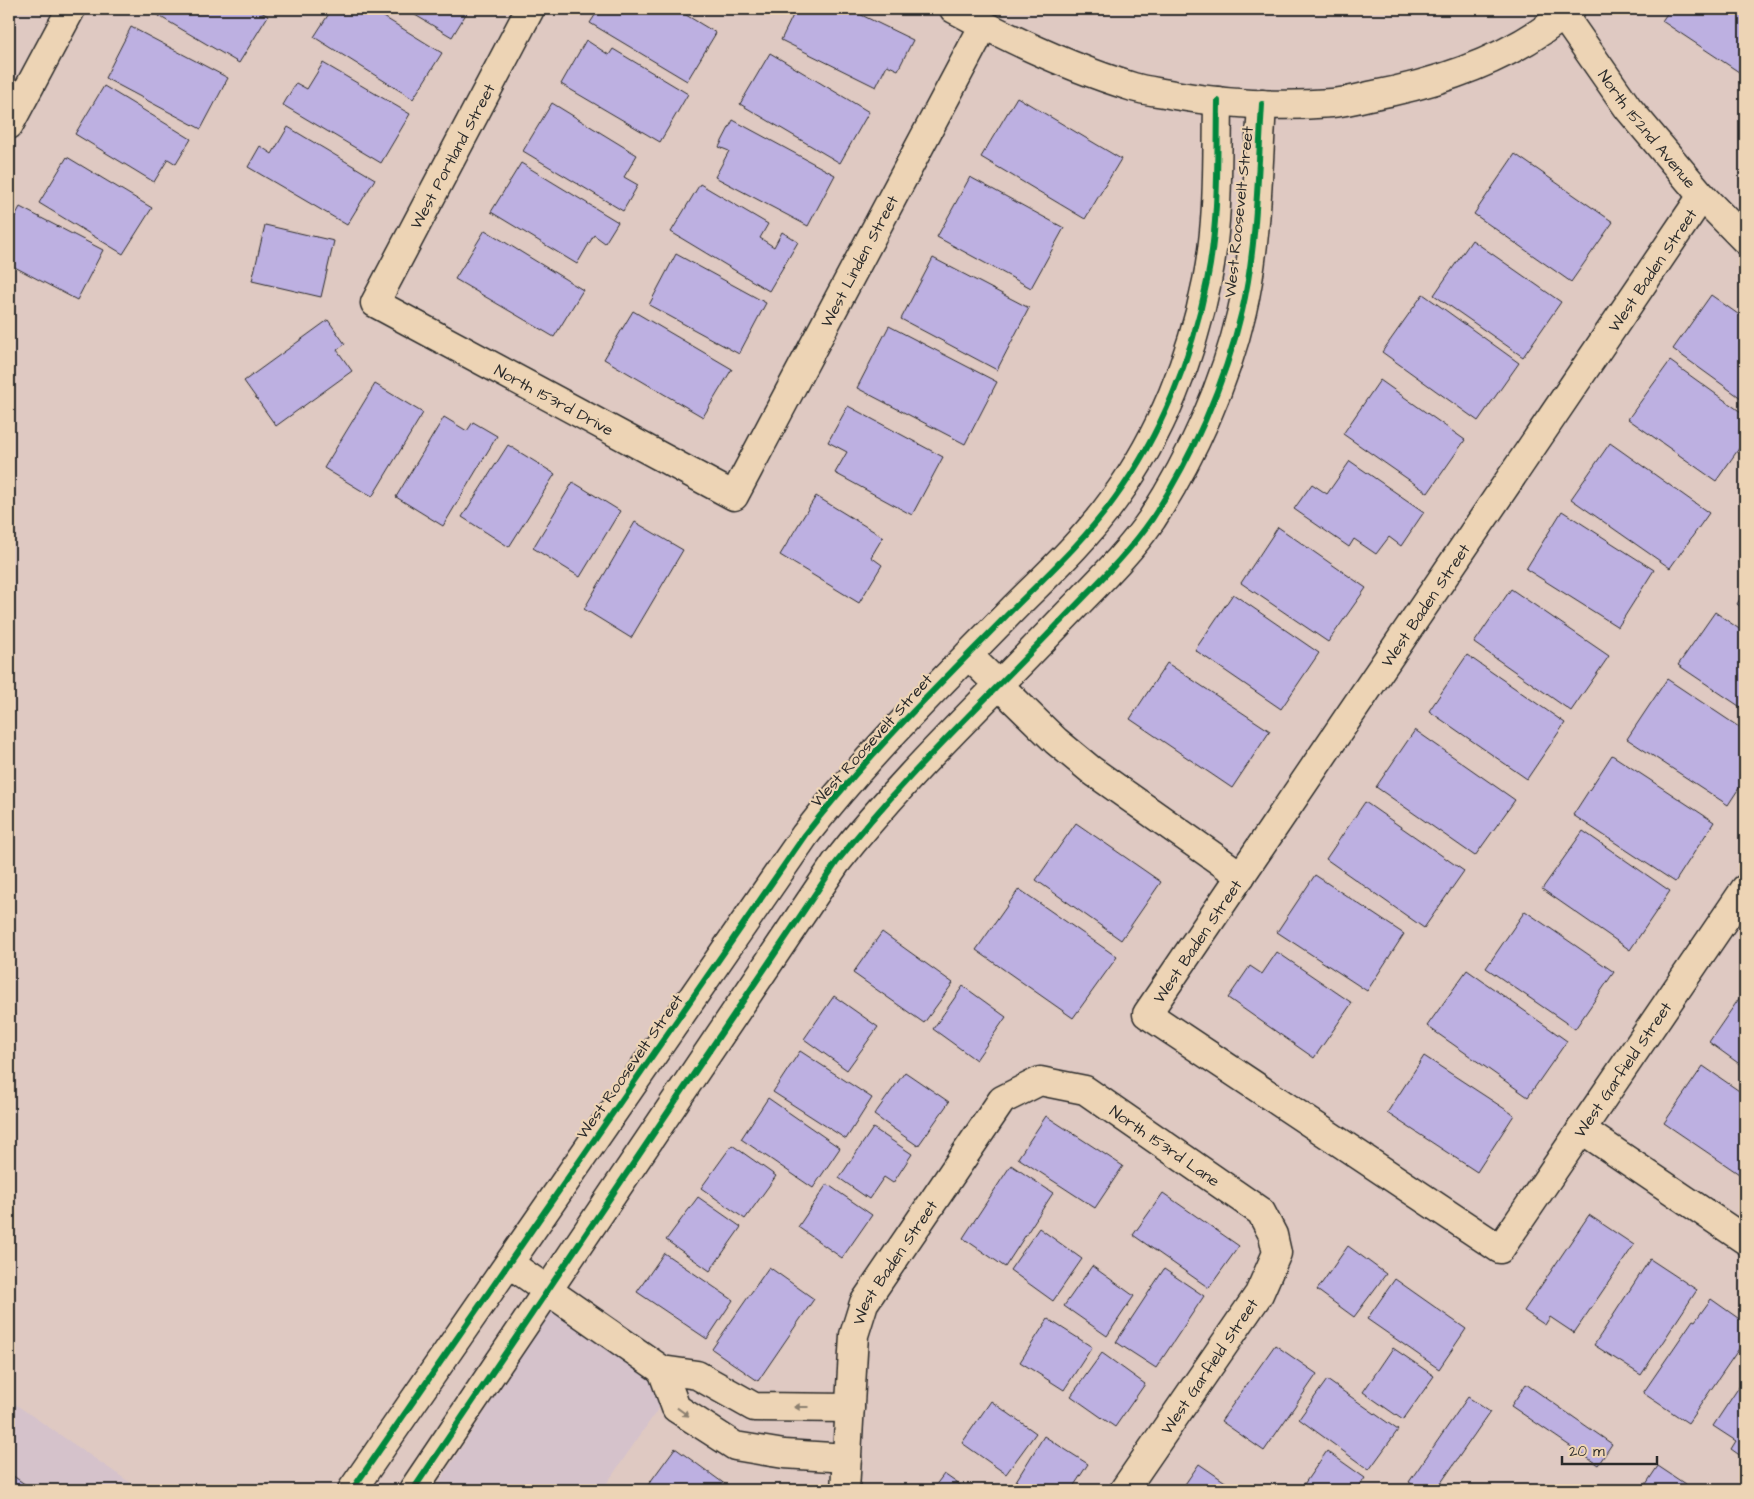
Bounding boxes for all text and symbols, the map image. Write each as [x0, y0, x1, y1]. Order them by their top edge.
street label: North 152nd Avenue [1593, 66, 1701, 193]
street label: West Portland Street [405, 79, 501, 233]
street label: West Roosevelt Street [1219, 125, 1259, 299]
street label: West Linden Street [816, 191, 904, 331]
street label: West Baden Street [1603, 204, 1703, 337]
street label: North 153rd Drive [490, 359, 618, 441]
street label: West Baden Street [1376, 539, 1476, 672]
street label: West Roosevelt Street [806, 669, 938, 812]
street label: West Baden Street [1148, 875, 1248, 1008]
street label: West Roosevelt Street [571, 989, 689, 1143]
street label: West Garfield Street [1569, 997, 1677, 1142]
street label: North 153rd Lane [1105, 1100, 1224, 1192]
street label: West Baden Street [848, 1196, 943, 1328]
street label: West Garfield Street [1156, 1294, 1264, 1439]
one-way arrow [793, 1403, 809, 1411]
one-way arrow [676, 1407, 690, 1417]
scale bar [1562, 1434, 1656, 1466]
text: 20 m [1569, 1441, 1605, 1462]

